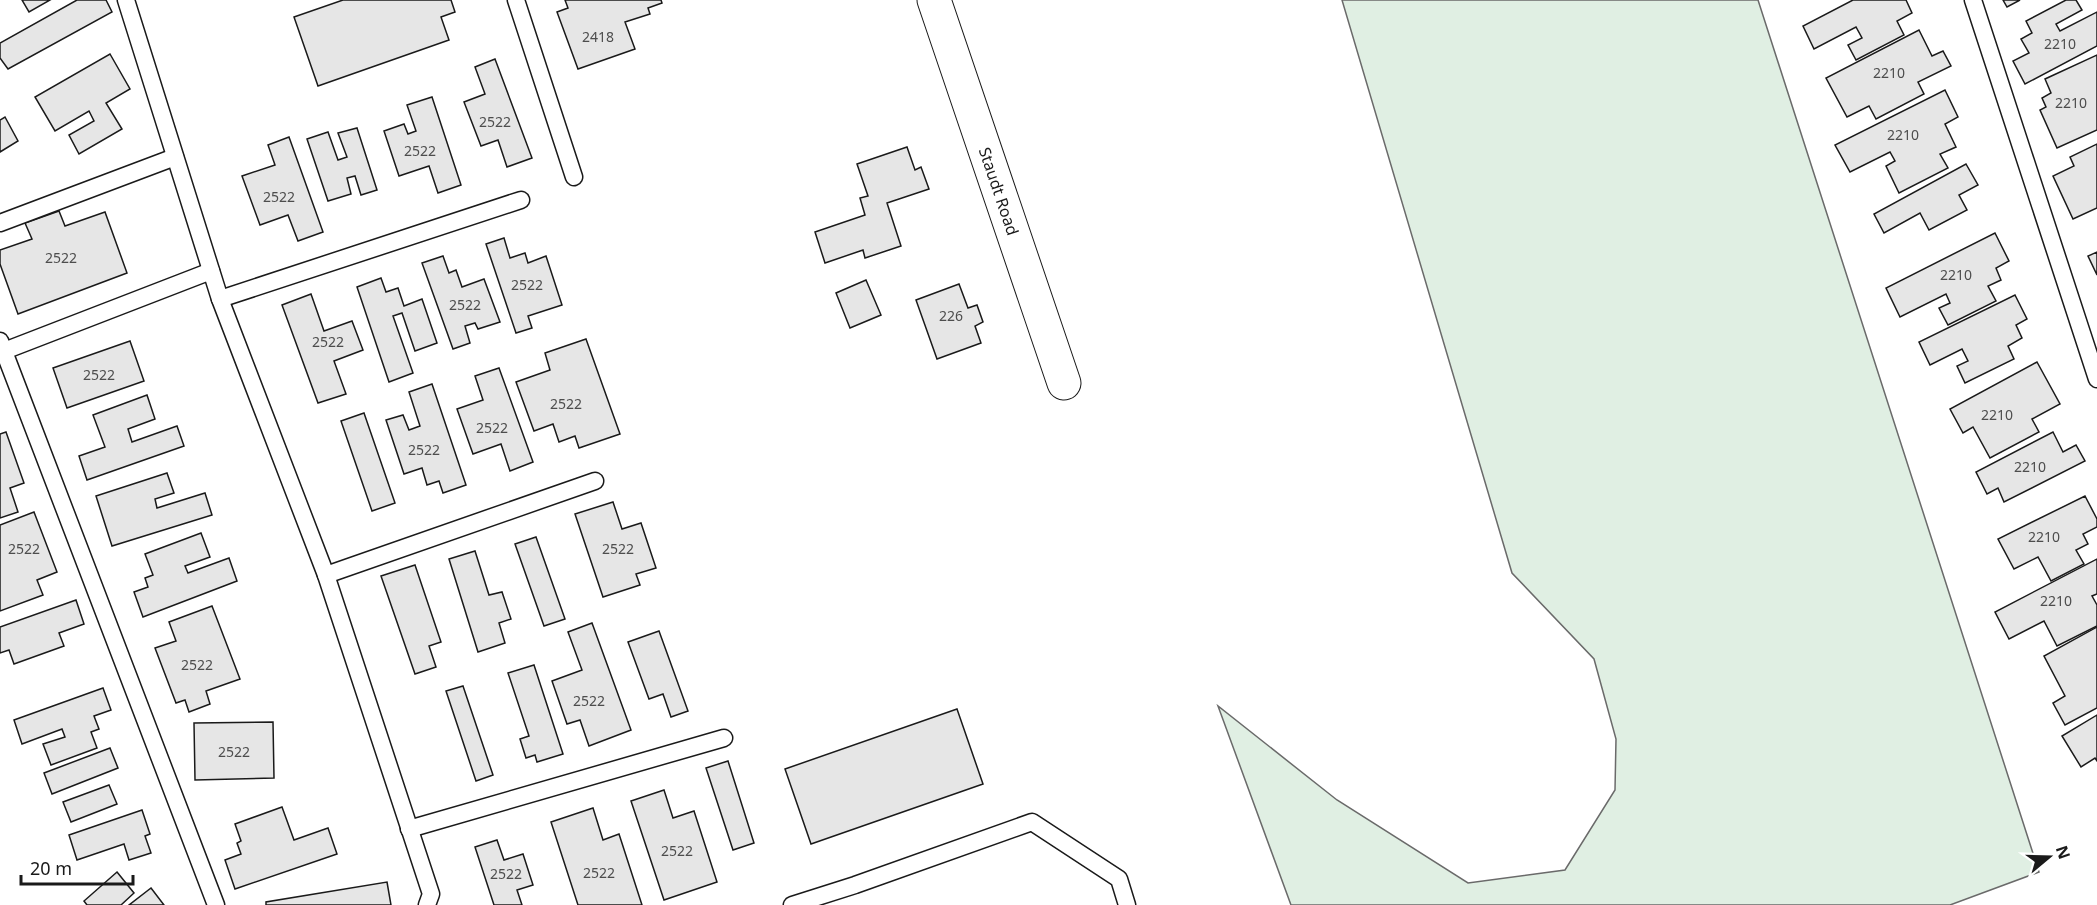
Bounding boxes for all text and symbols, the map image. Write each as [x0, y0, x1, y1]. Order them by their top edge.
house number: 2418 [582, 27, 614, 46]
house number: 2210 [2044, 34, 2076, 53]
house number: 2210 [1873, 63, 1905, 82]
house number: 2210 [2055, 93, 2087, 112]
house number: 2522 [479, 112, 511, 131]
house number: 2210 [1887, 125, 1919, 144]
house number: 2522 [404, 141, 436, 160]
street label: Staudt Road [974, 144, 1024, 238]
house number: 2522 [263, 187, 295, 206]
house number: 2522 [45, 248, 77, 267]
house number: 2210 [1940, 265, 1972, 284]
house number: 2522 [511, 275, 543, 294]
house number: 2522 [449, 295, 481, 314]
house number: 226 [939, 306, 963, 325]
house number: 2522 [312, 332, 344, 351]
house number: 2522 [83, 365, 115, 384]
house number: 2522 [550, 394, 582, 413]
house number: 2210 [1981, 405, 2013, 424]
house number: 2522 [476, 418, 508, 437]
house number: 2522 [408, 440, 440, 459]
house number: 2210 [2014, 457, 2046, 476]
house number: 2210 [2028, 527, 2060, 546]
house number: 2522 [8, 539, 40, 558]
house number: 2522 [602, 539, 634, 558]
house number: 2210 [2040, 591, 2072, 610]
house number: 2522 [181, 655, 213, 674]
house number: 2522 [573, 691, 605, 710]
house number: 2522 [218, 742, 250, 761]
north arrow [2019, 827, 2079, 887]
house number: 2522 [661, 841, 693, 860]
text: N [2051, 842, 2076, 862]
scale bar [21, 848, 134, 886]
text: 20 m [30, 856, 72, 880]
house number: 2522 [583, 863, 615, 882]
house number: 2522 [490, 864, 522, 883]

